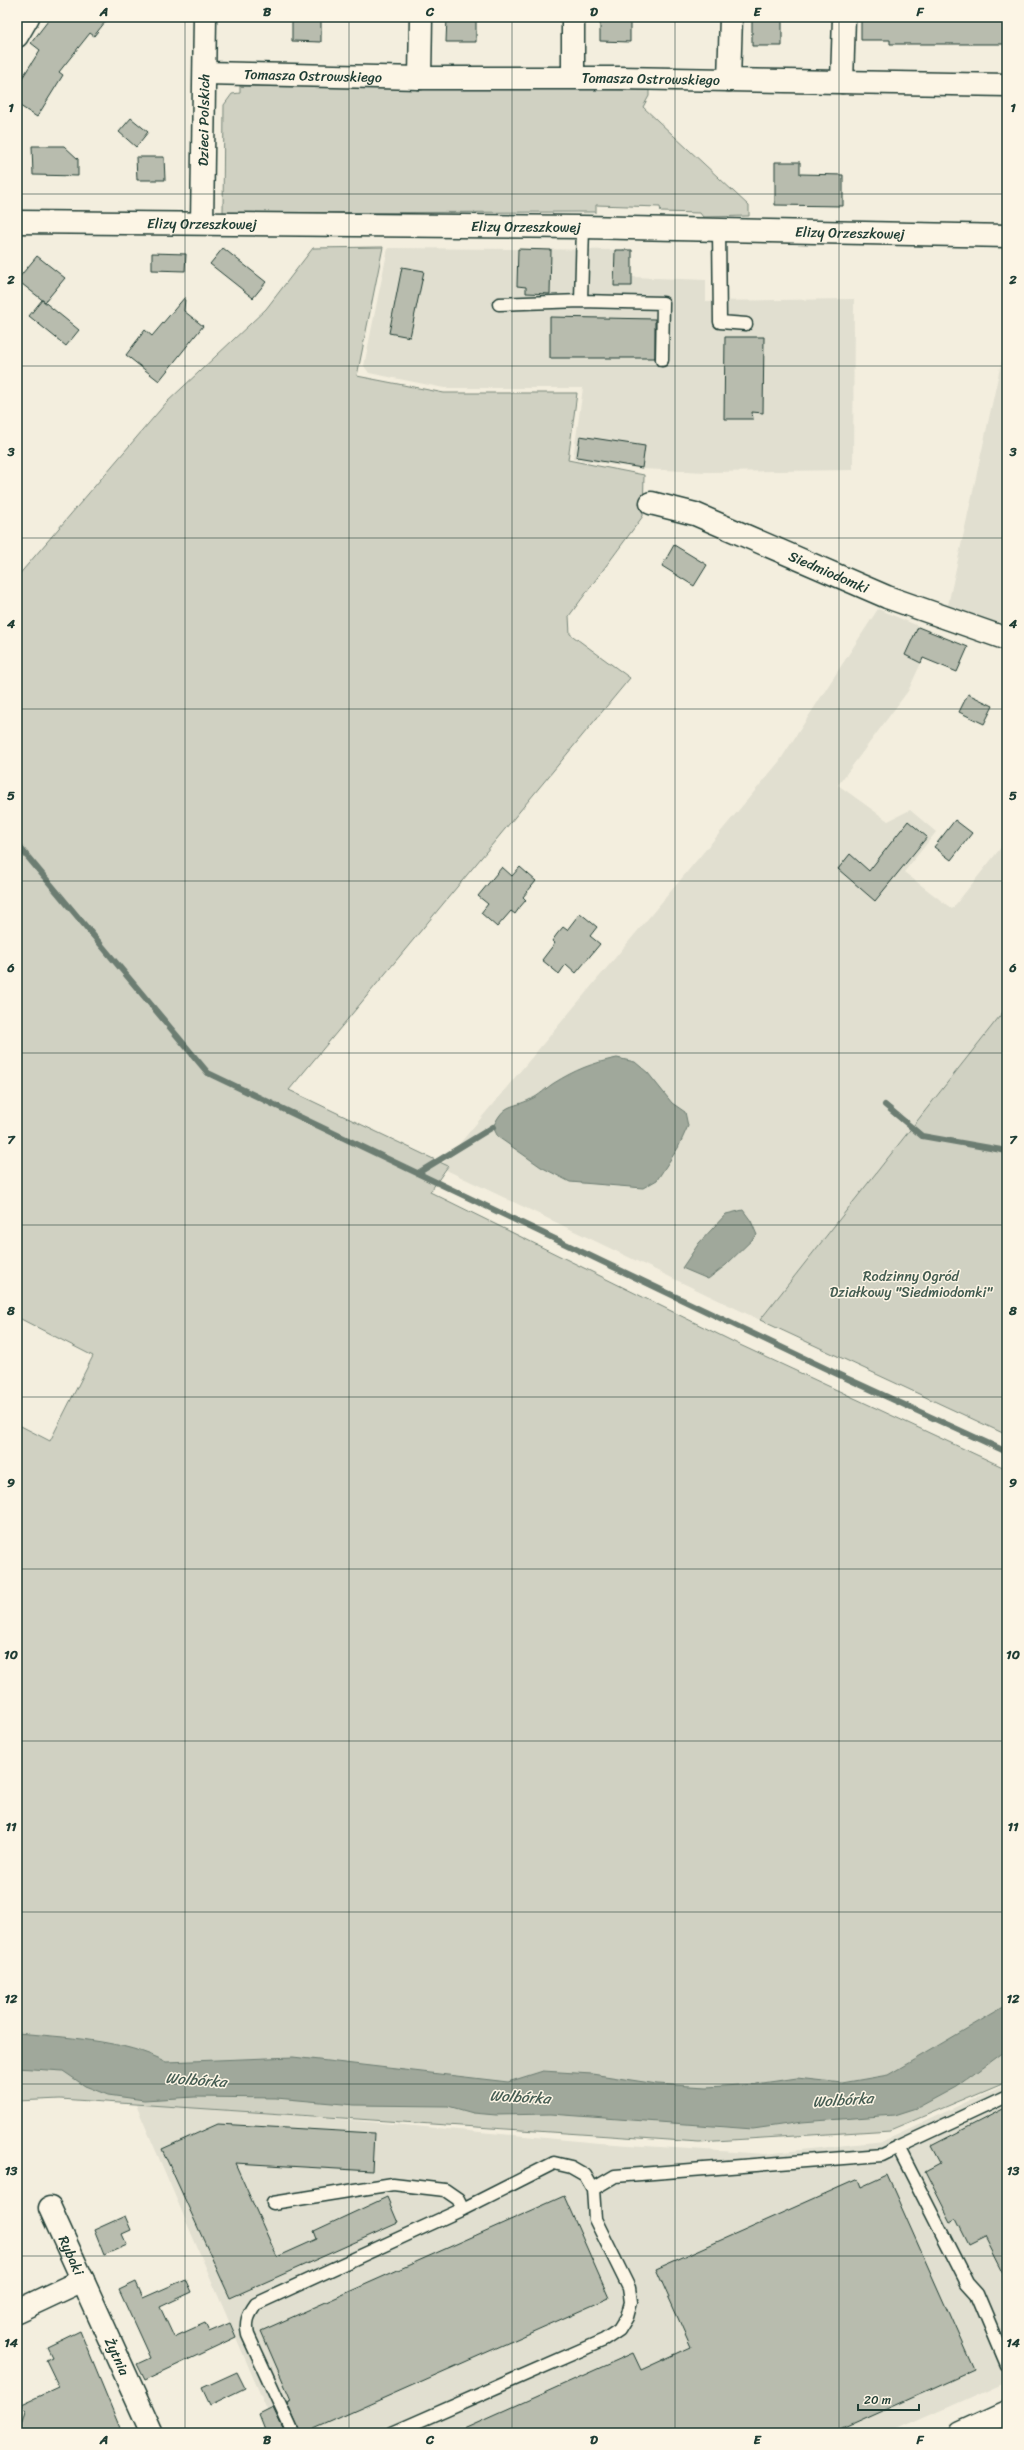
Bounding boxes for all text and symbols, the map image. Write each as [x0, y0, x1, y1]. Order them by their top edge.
text: A [99, 0, 108, 23]
text: B [263, 0, 272, 23]
text: C [425, 0, 435, 23]
text: D [590, 0, 598, 23]
text: E [753, 0, 762, 23]
text: F [915, 0, 924, 23]
street label: Tomasza Ostrowskiego [244, 62, 382, 90]
street label: Tomasza Ostrowskiego [582, 66, 720, 93]
street label: Dzieci Polskich [191, 74, 217, 166]
text: 1 [8, 96, 14, 119]
text: 1 [1010, 96, 1016, 119]
street label: Elizy Orzeszkowej [147, 211, 257, 237]
street label: Elizy Orzeszkowej [471, 214, 581, 240]
street label: Elizy Orzeszkowej [795, 220, 905, 247]
text: 2 [6, 268, 15, 291]
text: 2 [1008, 268, 1017, 291]
text: 3 [6, 440, 15, 463]
text: 3 [1008, 440, 1017, 463]
street label: Siedmiodomki [784, 544, 874, 601]
text: 4 [6, 612, 16, 635]
text: 4 [1008, 612, 1018, 635]
text: 5 [7, 784, 15, 807]
text: 5 [1009, 784, 1017, 807]
text: 6 [6, 956, 15, 979]
text: 6 [1008, 956, 1017, 979]
text: 7 [7, 1128, 16, 1151]
text: 7 [1009, 1128, 1018, 1151]
park label: Rodzinny Ogród Działkowy "Siedmiodomki" [830, 1264, 993, 1305]
text: 8 [6, 1299, 15, 1322]
text: 8 [1008, 1299, 1017, 1322]
text: 9 [7, 1471, 15, 1494]
text: 9 [1009, 1471, 1017, 1494]
text: 10 [4, 1643, 18, 1666]
text: 10 [1006, 1643, 1020, 1666]
text: 11 [5, 1815, 17, 1838]
text: 11 [1007, 1815, 1019, 1838]
text: 12 [4, 1987, 18, 2010]
text: 12 [1006, 1987, 1020, 2010]
water label: Wolbórka [165, 2065, 230, 2095]
water label: Wolbórka [489, 2082, 553, 2112]
water label: Wolbórka [812, 2085, 877, 2115]
text: 13 [5, 2159, 18, 2182]
text: 13 [1007, 2159, 1020, 2182]
street label: Rybaki [51, 2231, 91, 2281]
text: 14 [4, 2331, 19, 2354]
text: 14 [1006, 2331, 1021, 2354]
street label: Żytnia [97, 2333, 137, 2381]
scale bar [858, 2386, 919, 2412]
text: 20 m [864, 2389, 891, 2411]
text: A [99, 2428, 108, 2450]
text: B [263, 2428, 272, 2450]
text: C [425, 2428, 435, 2450]
text: D [590, 2428, 598, 2450]
text: E [753, 2428, 762, 2450]
text: F [915, 2428, 924, 2450]

